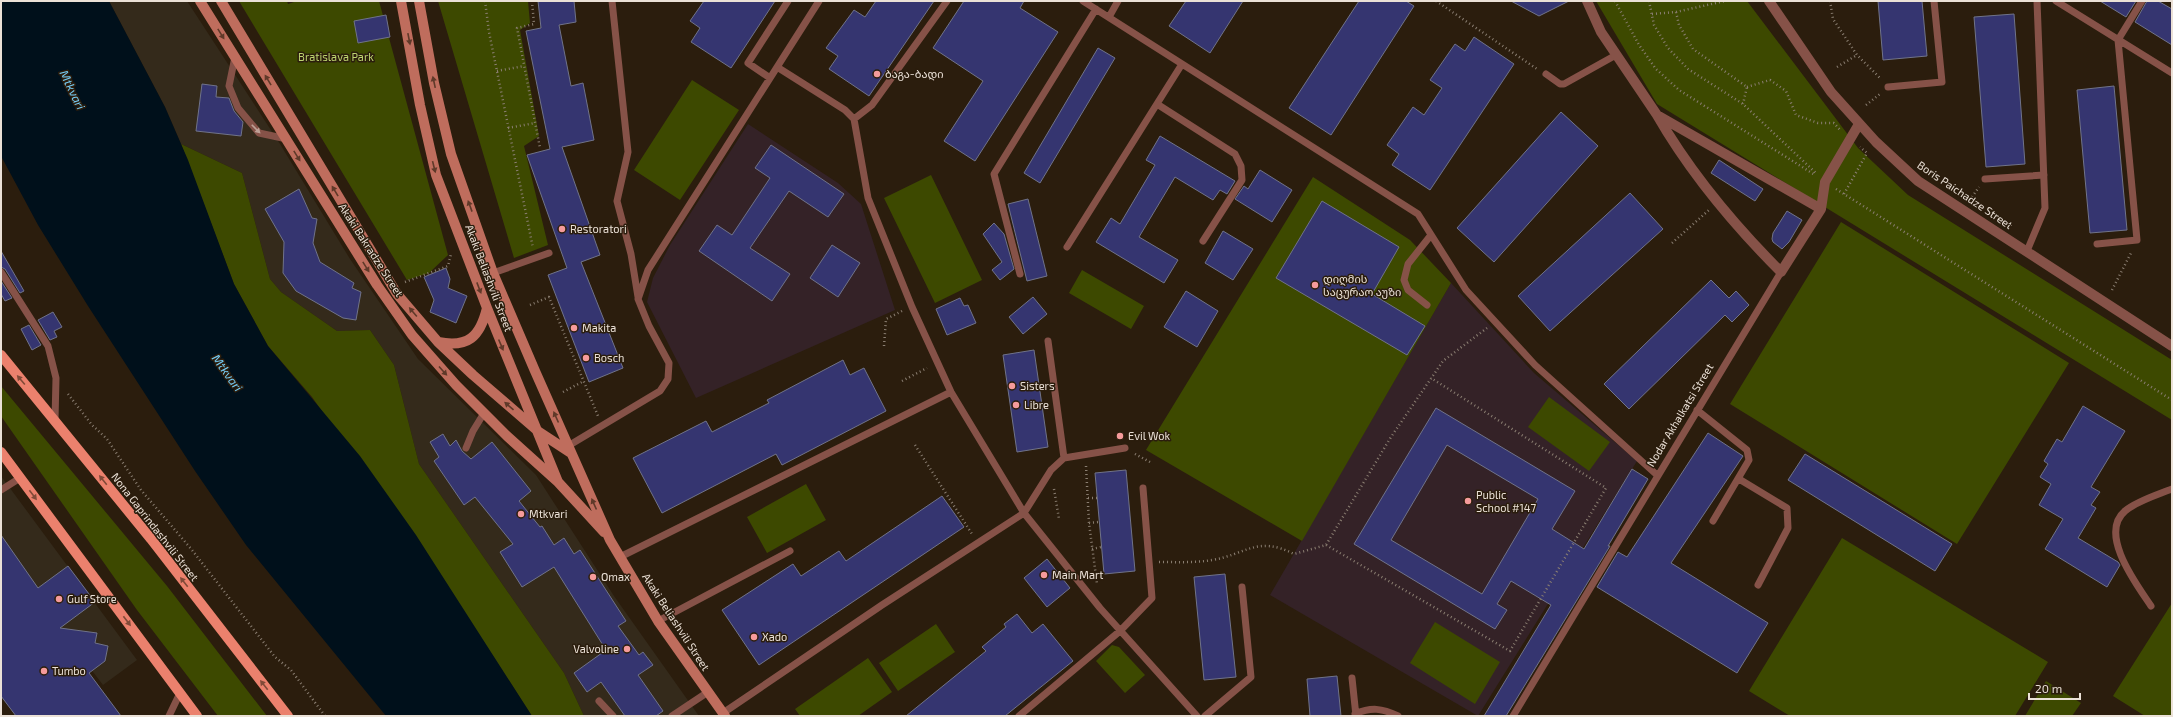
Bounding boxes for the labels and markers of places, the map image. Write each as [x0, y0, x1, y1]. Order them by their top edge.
place label: ბაგა-ბადი [885, 67, 944, 81]
marker: ბაგა-ბადი [872, 69, 882, 79]
place label: Restoratori [570, 222, 627, 235]
marker: Restoratori [557, 224, 567, 234]
place label: დიღმის საცურაო აუზი [1323, 272, 1401, 299]
marker: დიღმის საცურაო აუზი [1310, 280, 1320, 290]
place label: Makita [582, 321, 616, 334]
marker: Makita [569, 323, 579, 333]
place label: Bosch [594, 351, 624, 364]
marker: Bosch [581, 353, 591, 363]
place label: Sisters [1020, 379, 1055, 392]
marker: Sisters [1007, 381, 1017, 391]
place label: Libre [1024, 398, 1049, 411]
marker: Libre [1011, 400, 1021, 410]
place label: Evil Wok [1128, 429, 1170, 442]
marker: Evil Wok [1115, 431, 1125, 441]
place label: Public School #147 [1476, 488, 1537, 514]
marker: Public School #147 [1463, 496, 1473, 506]
place label: Mtkvari [529, 507, 567, 520]
marker: Mtkvari [516, 509, 526, 519]
place label: Main Mart [1052, 568, 1104, 581]
place label: Omax [601, 570, 630, 583]
marker: Main Mart [1039, 570, 1049, 580]
marker: Omax [588, 572, 598, 582]
place label: Gulf Store [67, 592, 117, 605]
marker: Gulf Store [54, 594, 64, 604]
place label: Xado [762, 630, 787, 643]
marker: Xado [749, 632, 759, 642]
place label: Valvoline [573, 642, 619, 655]
marker: Valvoline [622, 644, 632, 654]
place label: Tumbo [52, 664, 86, 677]
marker: Tumbo [39, 666, 49, 676]

